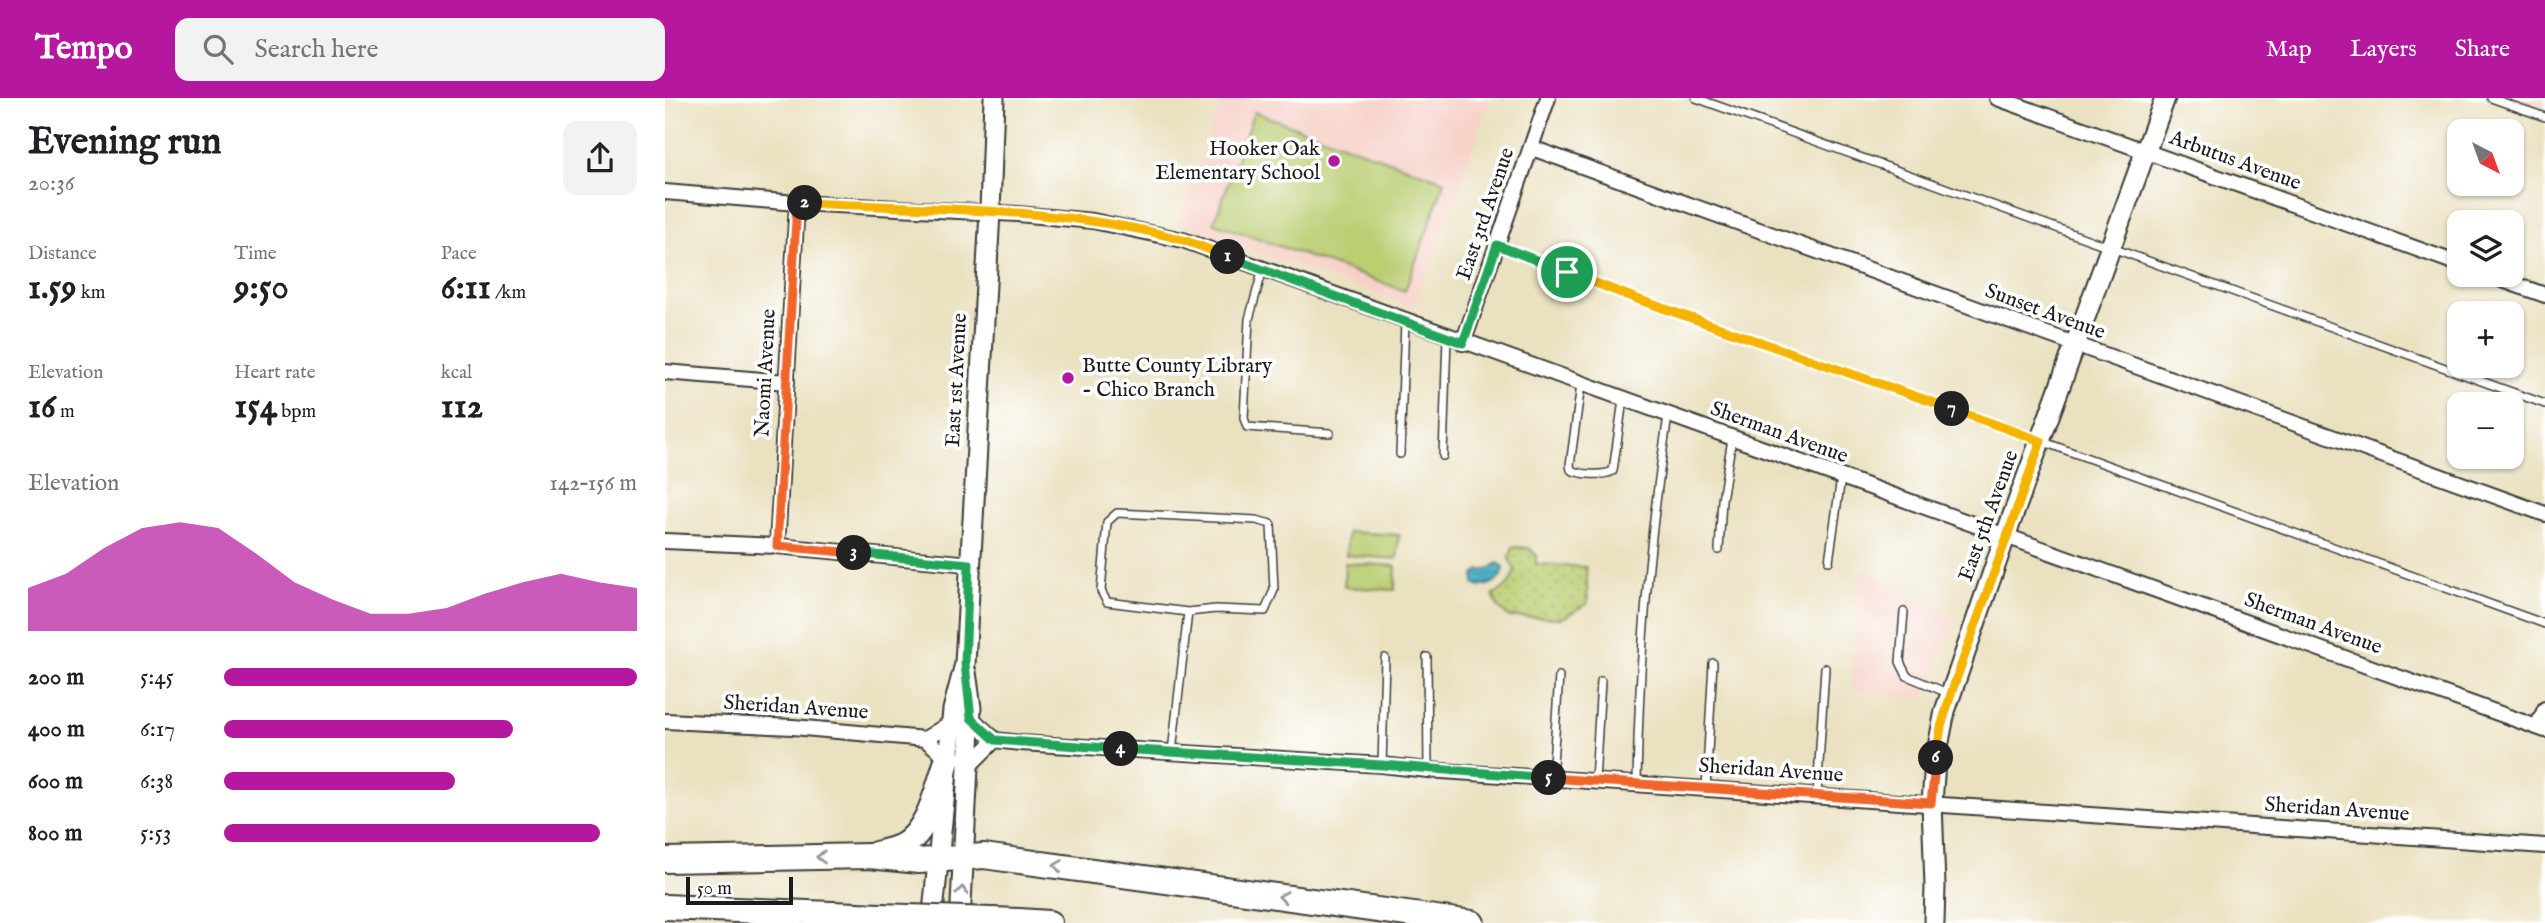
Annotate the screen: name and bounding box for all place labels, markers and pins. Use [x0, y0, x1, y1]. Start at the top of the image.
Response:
place label: Hooker Oak Elementary School [1155, 136, 1321, 187]
marker: Hooker Oak Elementary School [1326, 153, 1342, 169]
pin: 2 [787, 186, 823, 220]
pin: 1 [1211, 240, 1245, 274]
pin [1537, 242, 1597, 302]
place label: Butte County Library - Chico Branch [1082, 353, 1273, 404]
marker: Butte County Library - Chico Branch [1060, 370, 1076, 386]
pin: 7 [1935, 392, 1969, 426]
pin: 3 [837, 536, 871, 570]
pin: 4 [1103, 732, 1139, 766]
pin: 6 [1919, 740, 1953, 776]
pin: 5 [1531, 760, 1567, 796]

